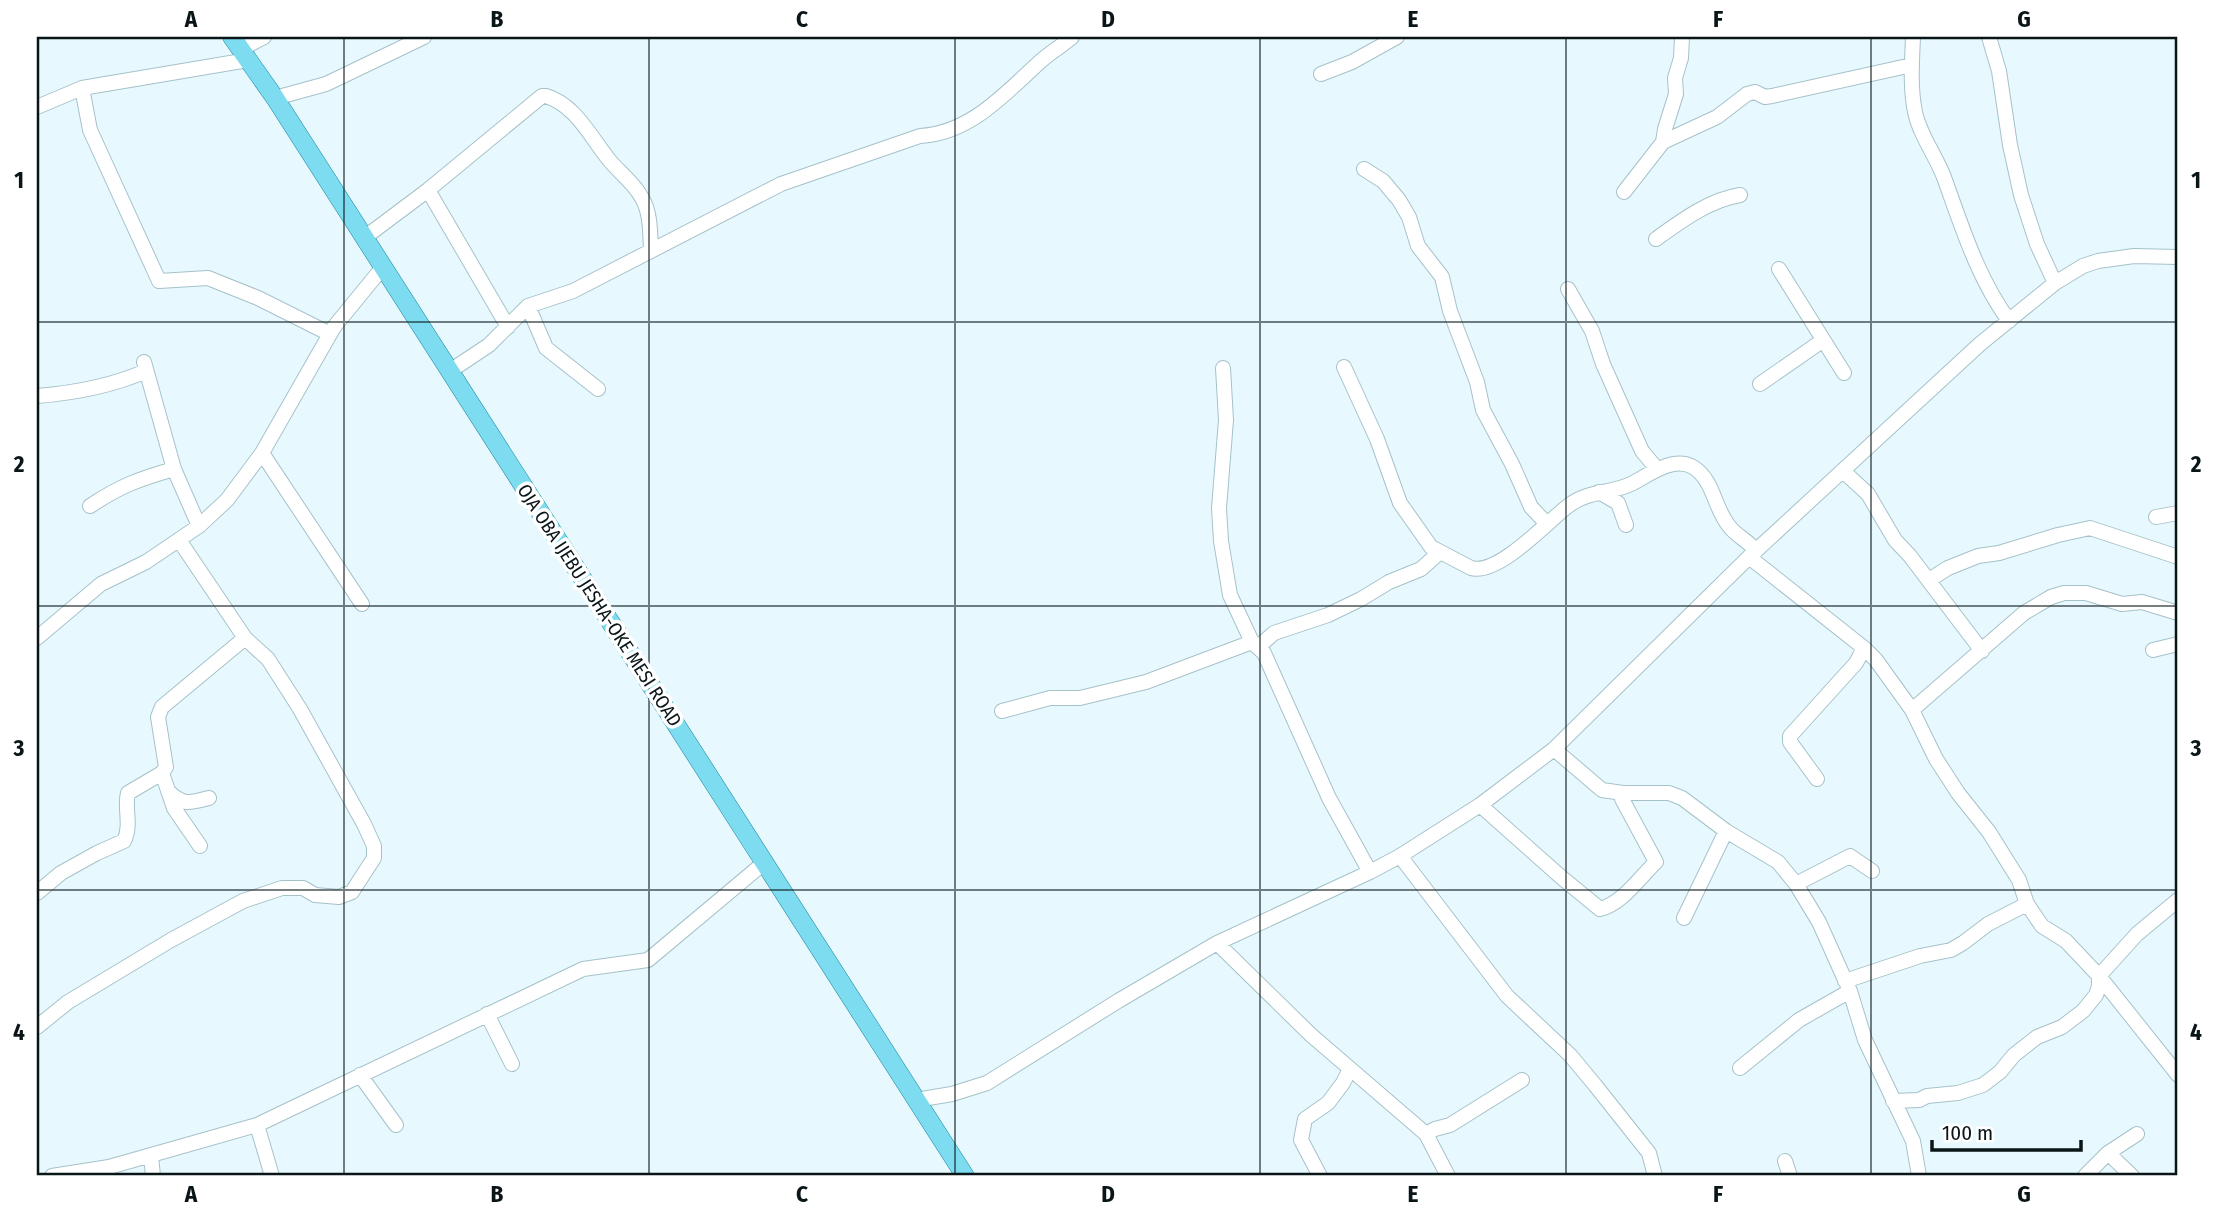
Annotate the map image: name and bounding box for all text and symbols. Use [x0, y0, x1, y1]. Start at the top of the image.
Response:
text: A [184, 5, 198, 33]
text: B [491, 5, 504, 33]
text: C [796, 5, 808, 33]
text: D [1101, 5, 1115, 33]
text: E [1408, 5, 1419, 33]
text: F [1713, 5, 1723, 33]
text: G [2017, 5, 2031, 33]
text: 1 [14, 166, 24, 194]
text: 1 [2191, 166, 2201, 194]
text: 2 [13, 450, 25, 478]
text: 2 [2190, 450, 2202, 478]
street label: OJA OBA IJEBU JESHA-OKE MESI ROAD [513, 480, 687, 731]
text: 3 [13, 734, 25, 762]
text: 3 [2190, 734, 2202, 762]
text: 4 [13, 1018, 25, 1046]
text: 4 [2190, 1018, 2202, 1046]
scale bar [1932, 1108, 2080, 1152]
text: 100 m [1942, 1120, 1993, 1146]
text: A [184, 1180, 198, 1208]
text: B [491, 1180, 504, 1208]
text: C [796, 1180, 808, 1208]
text: D [1101, 1180, 1115, 1208]
text: E [1408, 1180, 1419, 1208]
text: F [1713, 1180, 1723, 1208]
text: G [2017, 1180, 2031, 1208]

